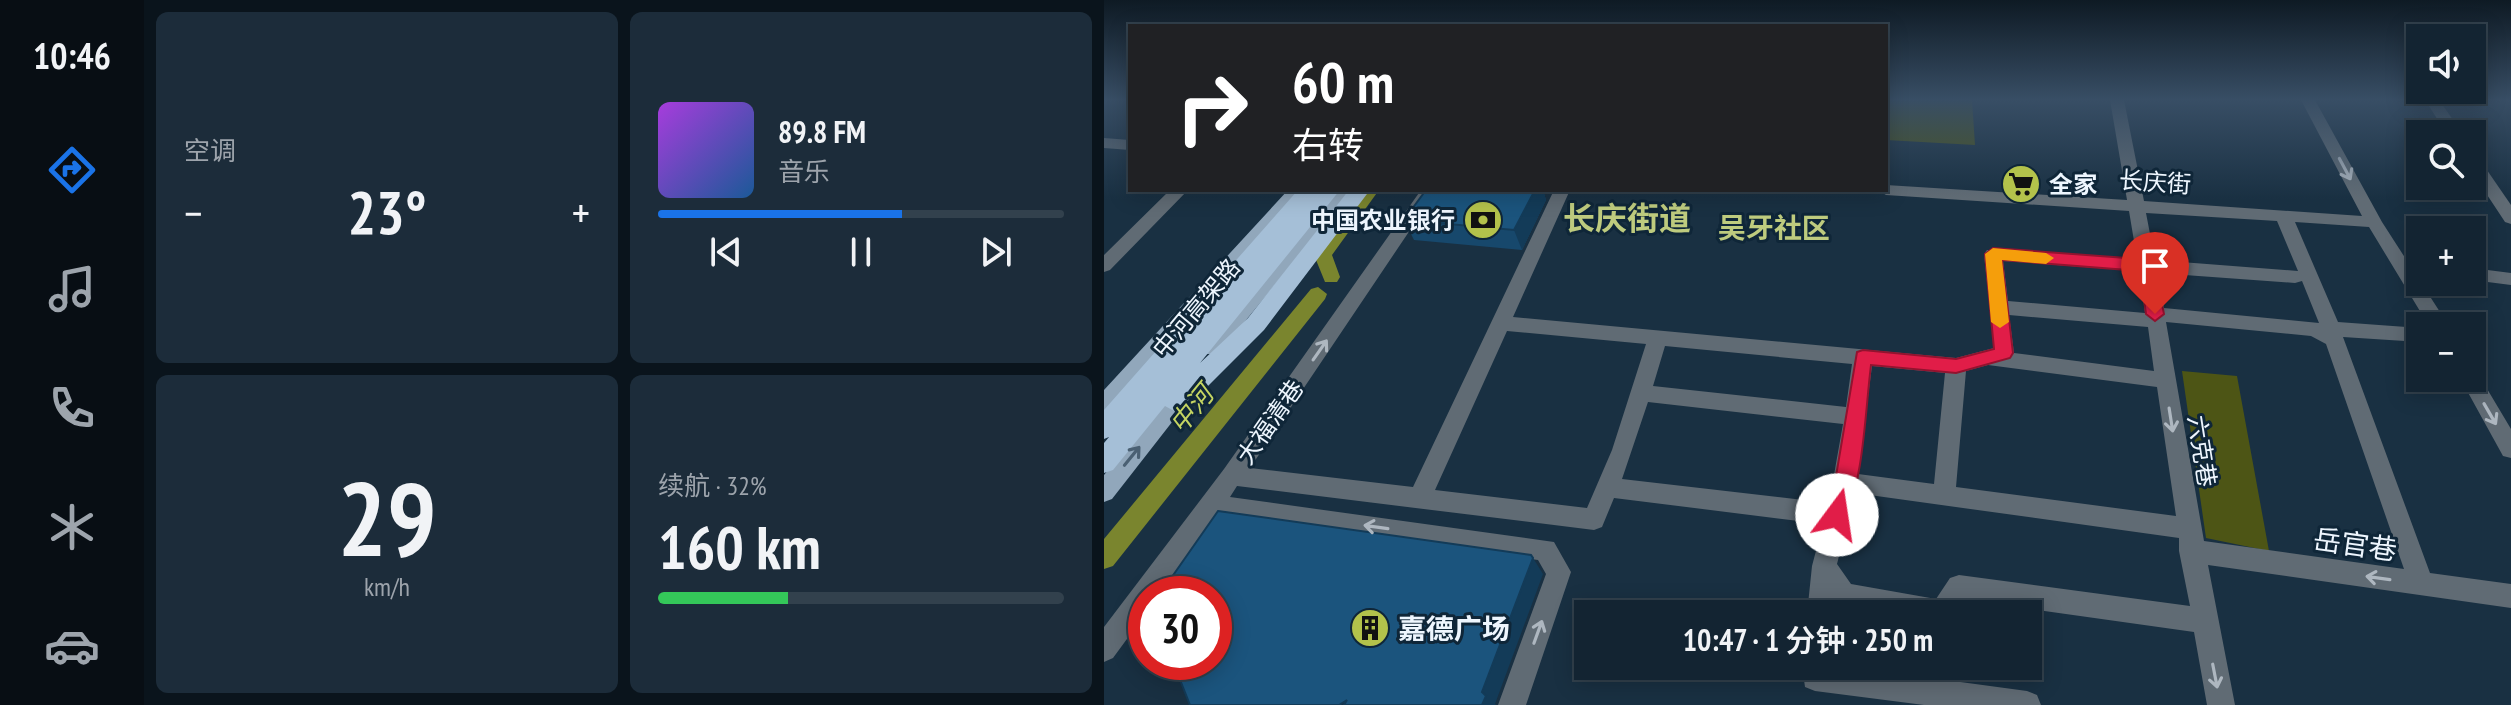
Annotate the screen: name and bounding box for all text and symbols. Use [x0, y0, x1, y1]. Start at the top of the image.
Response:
map controls [2406, 24, 2486, 392]
button: sound [2406, 24, 2486, 104]
text: 10:46 [33, 32, 111, 79]
text: 60 m [1292, 46, 1394, 118]
icon: right [1160, 56, 1264, 160]
text: 89.8 FM [778, 112, 866, 151]
button: search [2406, 120, 2486, 200]
text: 右转 [1292, 121, 1364, 168]
text: 空调 [184, 134, 236, 167]
icon: directions [44, 142, 100, 198]
text: 音乐 [778, 155, 830, 188]
one-way arrow [2338, 156, 2353, 180]
supermarket icon: 全家 [2000, 163, 2042, 205]
street label: 长庆街 [2118, 164, 2192, 200]
place label: 全家 [2049, 169, 2097, 200]
text: 23° [347, 173, 427, 251]
text: − [184, 184, 202, 241]
text: + [572, 184, 590, 241]
district label: 长庆街道 [1563, 197, 1691, 239]
bank icon: 中国农业银行 [1462, 199, 1504, 241]
place label: 中国农业银行 [1311, 205, 1455, 236]
district label: 吴牙社区 [1718, 209, 1830, 246]
button: + [2406, 216, 2486, 296]
icon: previous [704, 230, 748, 274]
icon: pause [839, 230, 883, 274]
icon: next [974, 230, 1018, 274]
pin [2121, 232, 2189, 314]
icon: arrive [2133, 244, 2177, 288]
street label: 中河高架路 [1146, 252, 1246, 364]
icon: music [44, 261, 100, 317]
button: − [2406, 312, 2486, 392]
one-way arrow [1312, 339, 1328, 361]
street label: 大福清巷 [1230, 374, 1310, 470]
water label: 中河 [1162, 375, 1223, 440]
icon: phone [44, 380, 100, 436]
one-way arrow [2482, 402, 2498, 425]
one-way arrow [2164, 407, 2179, 432]
street label: 六克巷 [2181, 413, 2223, 489]
one-way arrow [1123, 446, 1141, 467]
text: 29 [337, 450, 437, 585]
text: 续航 · 32% [658, 469, 767, 502]
position arrow [1795, 473, 1879, 557]
icon: climate [44, 499, 100, 555]
text: 160 km [658, 508, 821, 586]
one-way arrow [1364, 519, 1389, 534]
street label: 岳官巷 [2311, 520, 2399, 568]
text: km/h [364, 570, 410, 603]
one-way arrow [2366, 570, 2391, 585]
speed limit sign: 30 [1128, 576, 1232, 680]
building icon: 嘉德广场 [1349, 607, 1391, 649]
place label: 嘉德广场 [1398, 610, 1510, 647]
icon: car [44, 618, 100, 674]
one-way arrow [1532, 620, 1546, 644]
text: 10:47 · 1 分钟 · 250 m [1683, 620, 1933, 659]
one-way arrow [2209, 663, 2224, 688]

